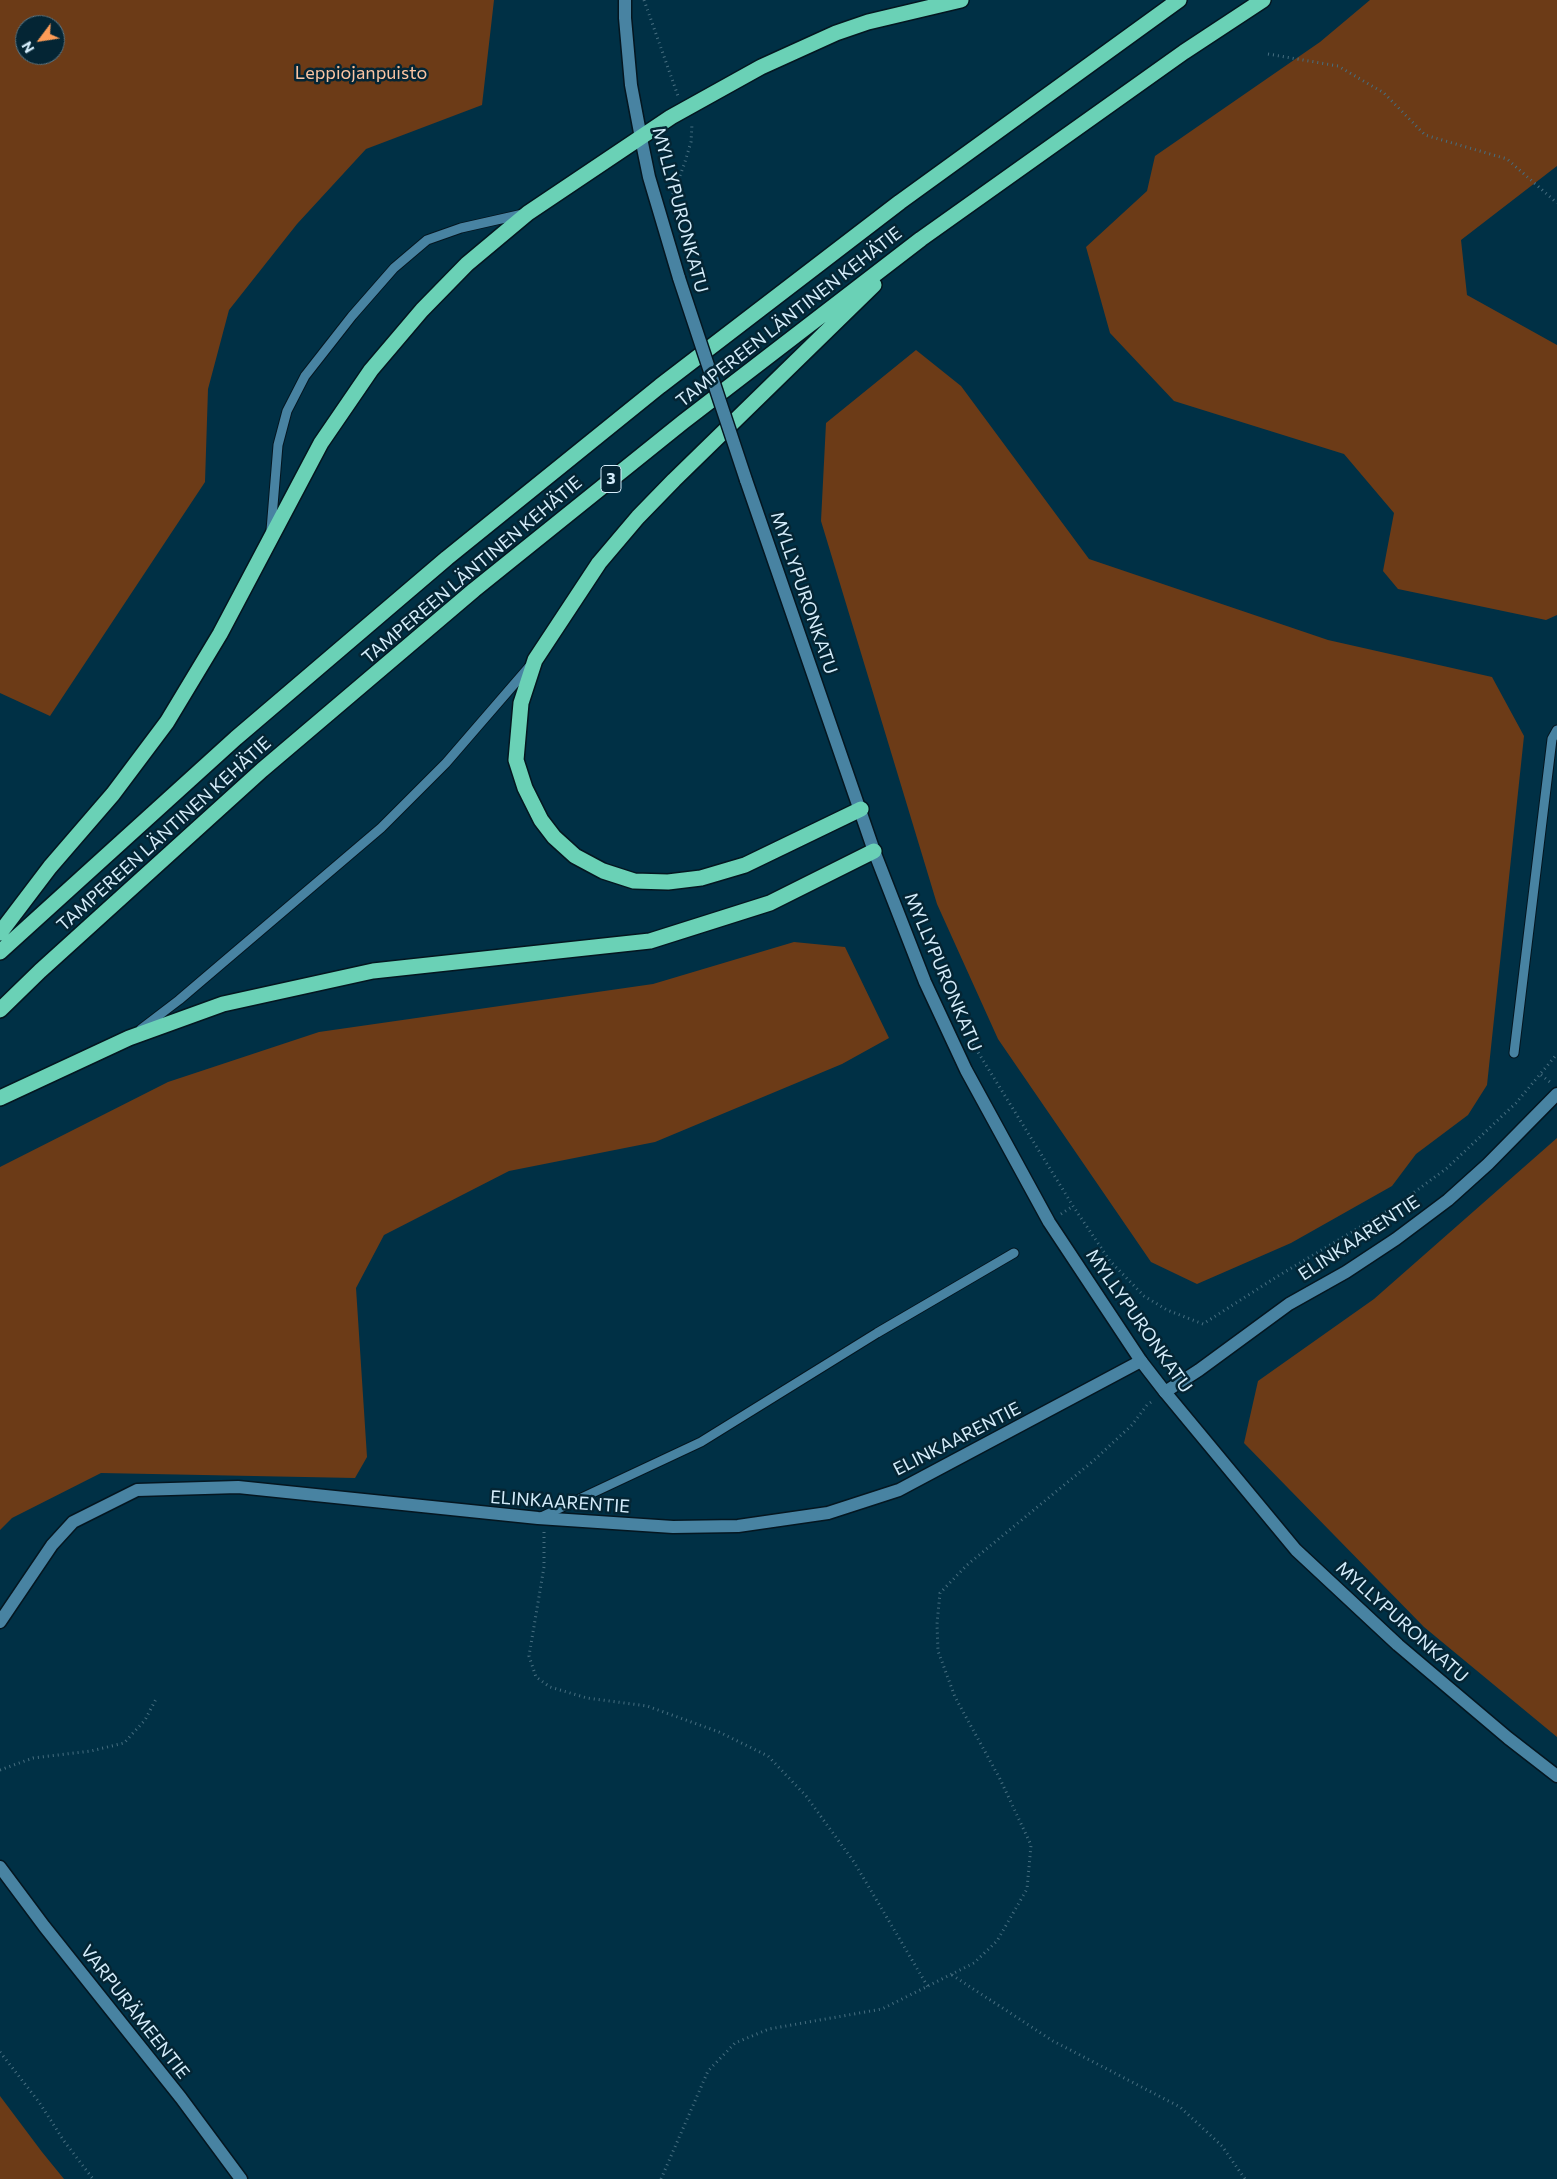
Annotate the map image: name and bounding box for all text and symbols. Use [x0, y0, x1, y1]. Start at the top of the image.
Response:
north arrow [15, 15, 65, 65]
text: N [18, 39, 38, 56]
park label: Leppiojanpuisto [295, 62, 427, 84]
street label: MYLLYPURONKATU [648, 125, 712, 295]
street label: TAMPEREEN LÄNTINEN KEHÄTIE [672, 222, 906, 412]
road number: 3 [601, 466, 621, 492]
street label: TAMPEREEN LÄNTINEN KEHÄTIE [358, 472, 586, 668]
street label: MYLLYPURONKATU [766, 509, 842, 677]
street label: TAMPEREEN LÄNTINEN KEHÄTIE [53, 732, 275, 936]
street label: MYLLYPURONKATU [900, 889, 986, 1055]
street label: ELINKAARENTIE [1294, 1191, 1424, 1285]
street label: MYLLYPURONKATU [1081, 1245, 1197, 1397]
street label: ELINKAARENTIE [890, 1398, 1024, 1480]
street label: ELINKAARENTIE [489, 1486, 631, 1518]
street label: MYLLYPURONKATU [1331, 1557, 1473, 1687]
street label: VARPURÄMEENTIE [76, 1941, 194, 2083]

